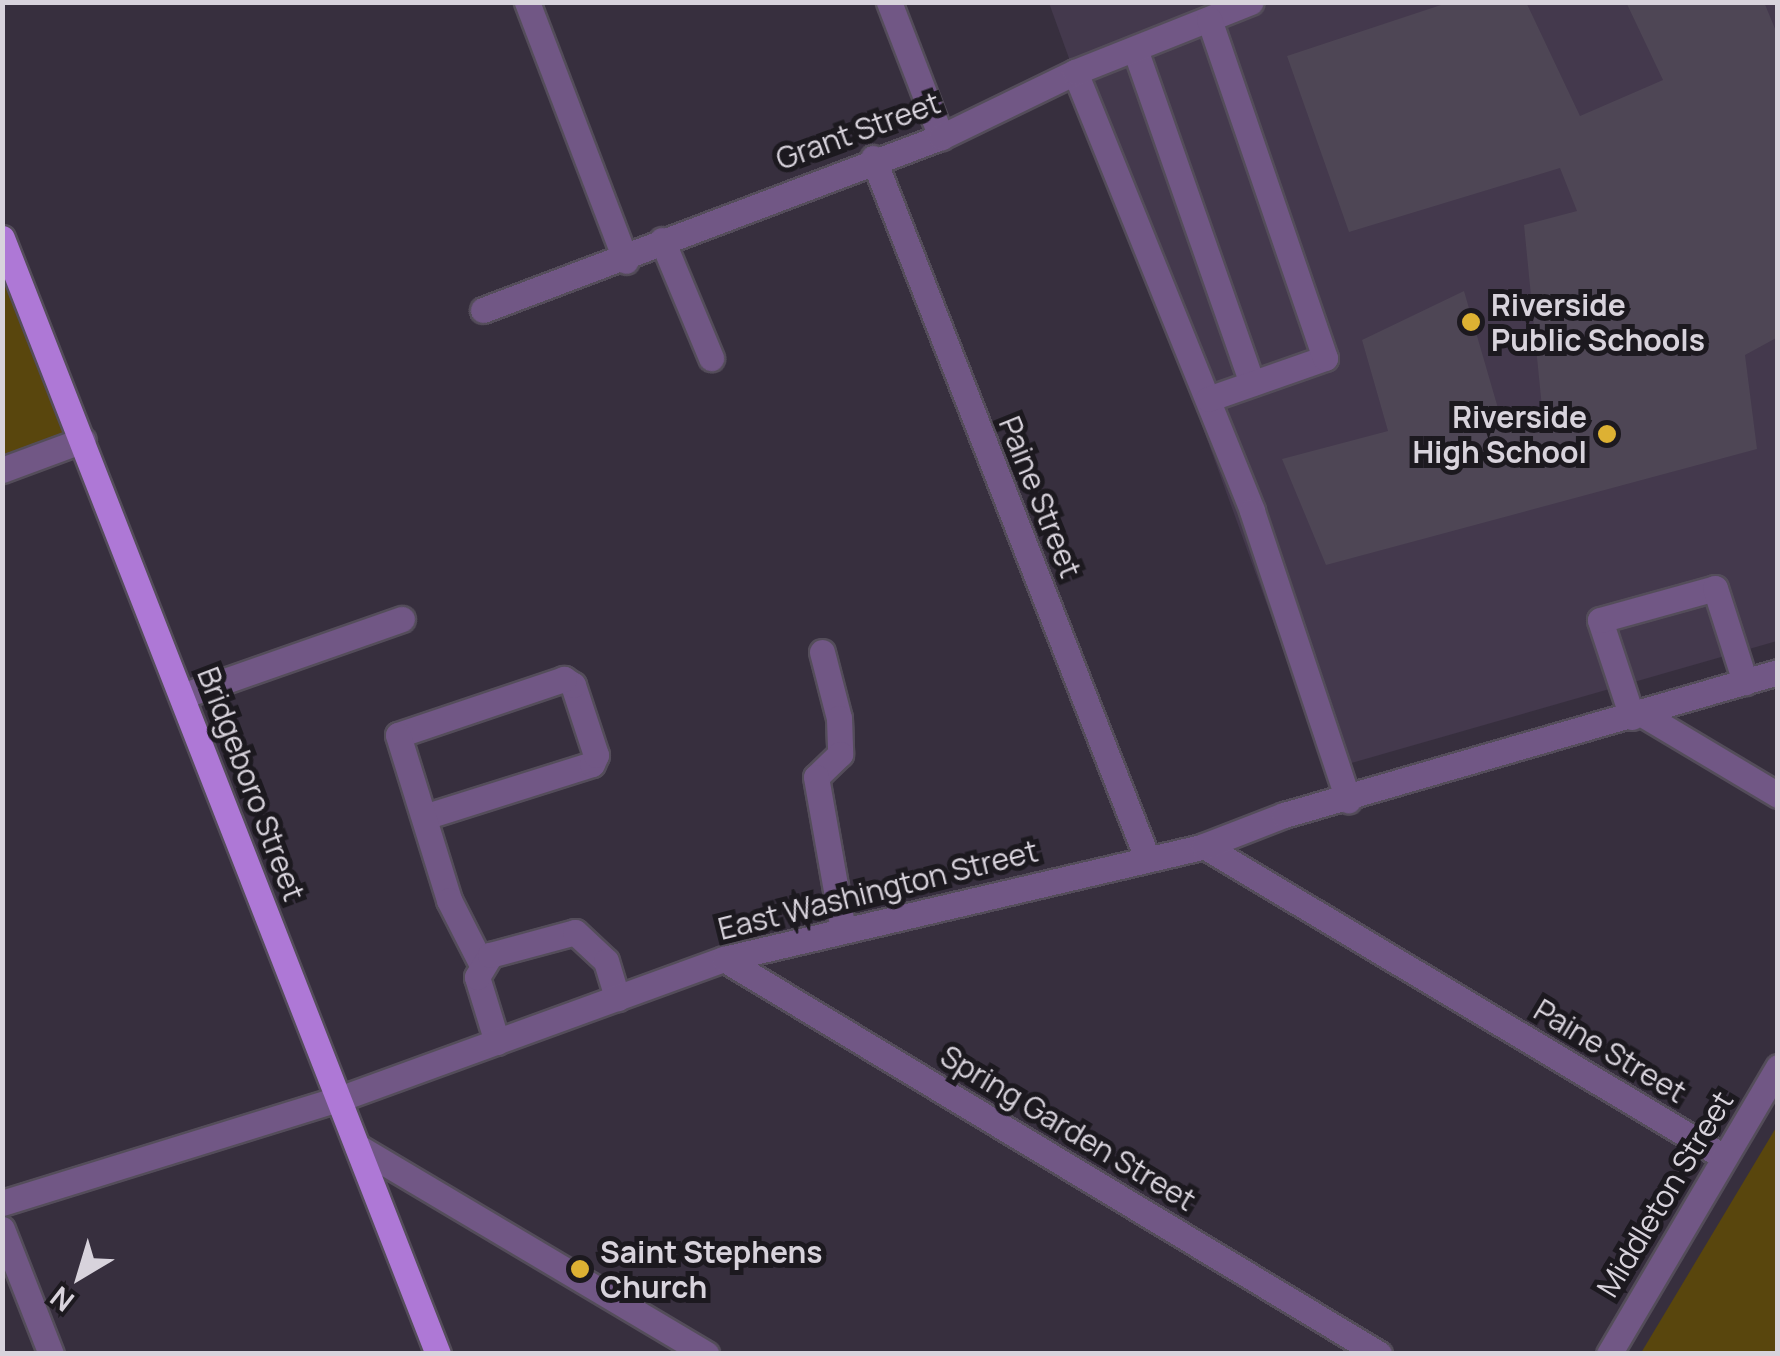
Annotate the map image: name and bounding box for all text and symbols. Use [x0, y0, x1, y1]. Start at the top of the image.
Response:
street label: Grant Street [771, 85, 945, 177]
place label: Riverside Public Schools [1491, 287, 1705, 358]
marker: Riverside Public Schools [1460, 311, 1482, 333]
place label: Riverside High School [1412, 399, 1587, 470]
street label: Paine Street [991, 411, 1089, 583]
marker: Riverside High School [1596, 423, 1618, 445]
street label: Bridgeboro Street [190, 662, 312, 906]
street label: East Washington Street [714, 833, 1042, 947]
street label: Paine Street [1528, 992, 1692, 1110]
street label: Spring Garden Street [934, 1038, 1202, 1218]
street label: Middleton Street [1589, 1085, 1741, 1303]
north arrow [30, 1226, 130, 1326]
place label: Saint Stephens Church [600, 1234, 823, 1304]
marker: Saint Stephens Church [569, 1258, 591, 1280]
text: N [42, 1278, 81, 1321]

